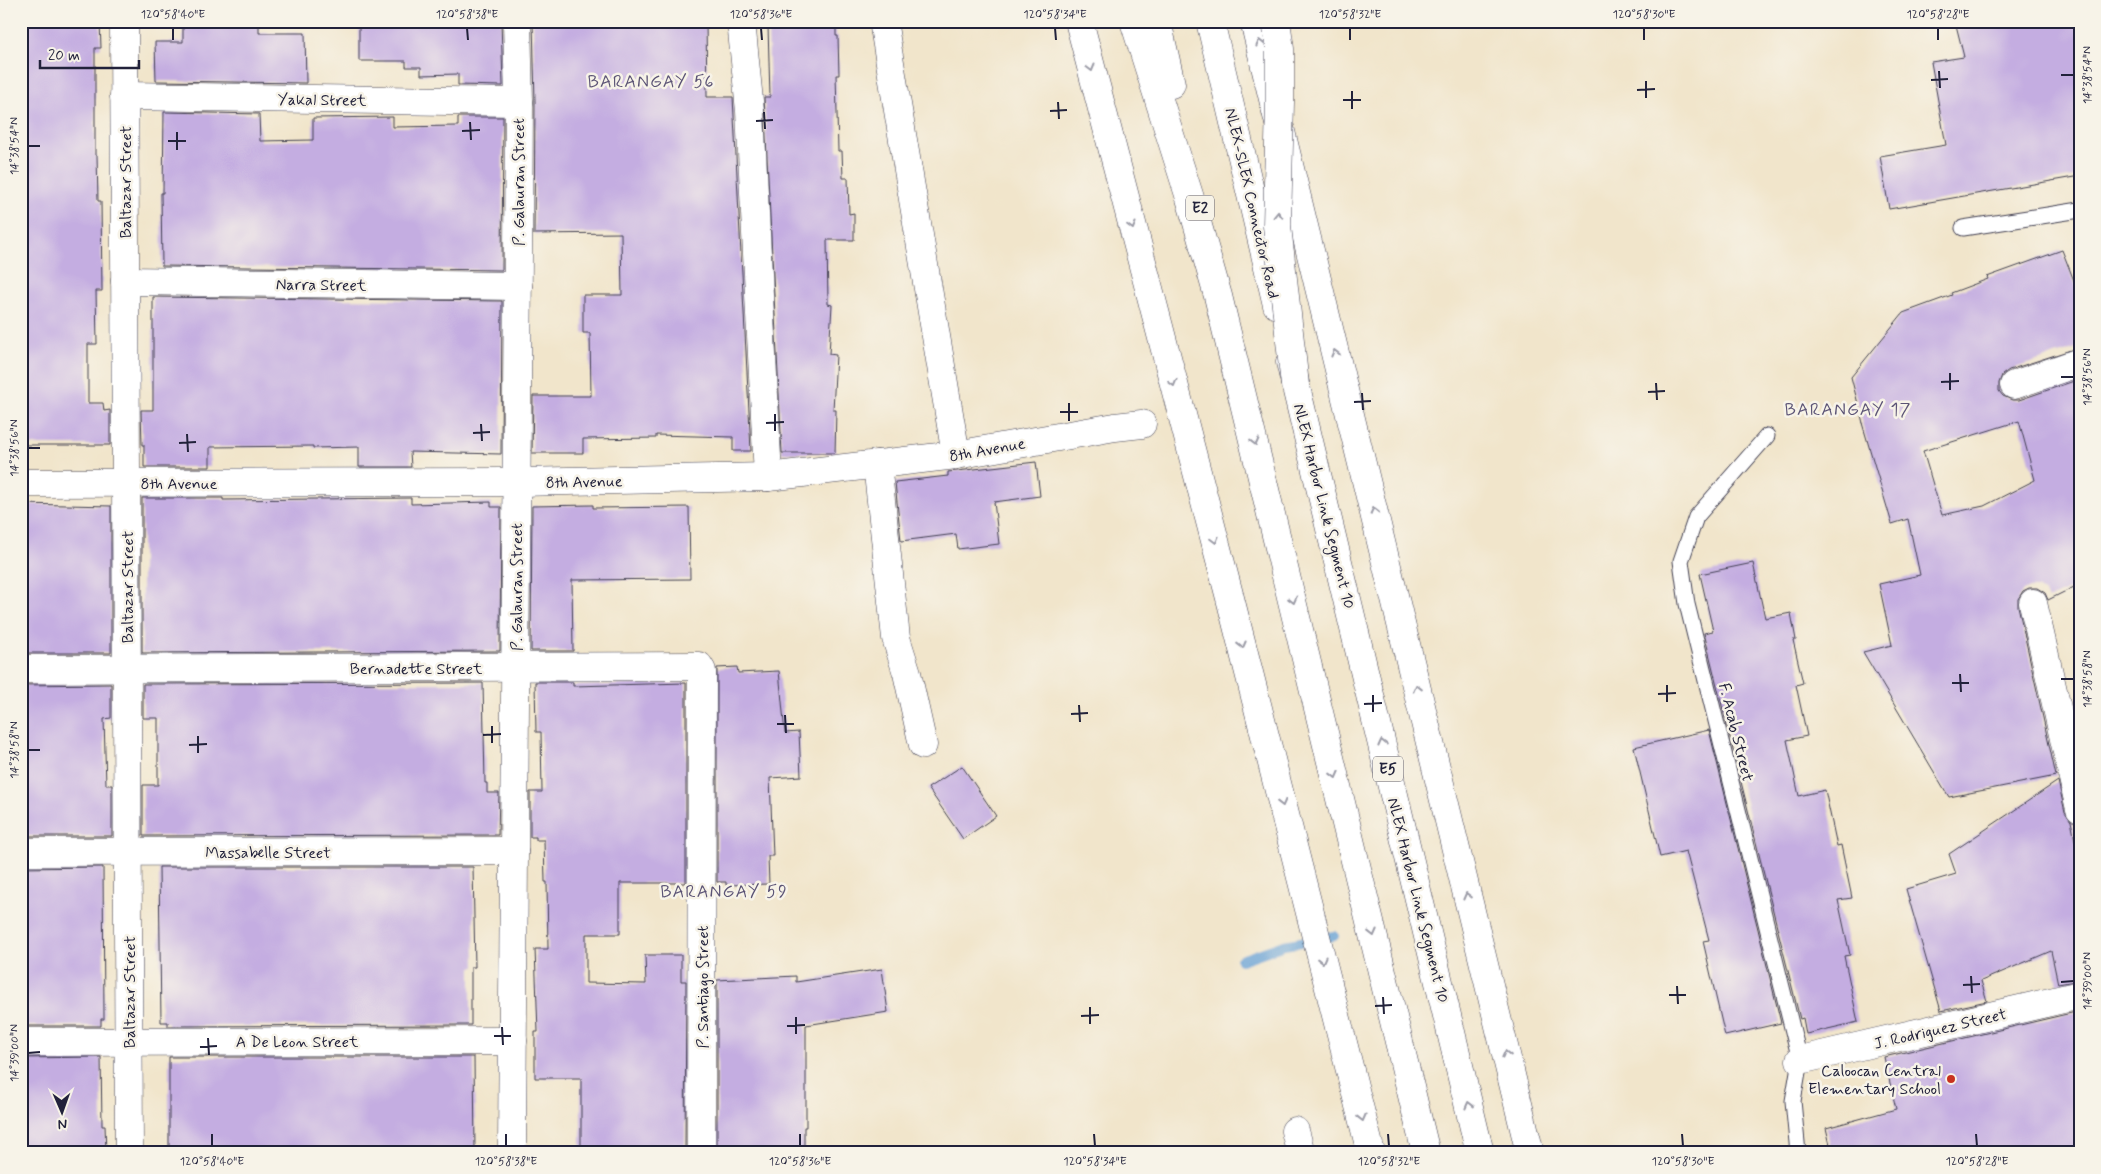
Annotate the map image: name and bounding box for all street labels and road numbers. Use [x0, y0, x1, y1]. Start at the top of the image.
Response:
street label: Yakal Street [277, 89, 367, 112]
street label: NLEX-SLEX Connector Road [1219, 106, 1284, 301]
street label: P. Galauran Street [509, 118, 530, 246]
street label: Baltazar Street [116, 125, 137, 238]
road number: E2 [1186, 196, 1214, 220]
street label: Narra Street [276, 274, 367, 297]
street label: NLEX Harbor Link Segment 10 [1287, 402, 1359, 611]
street label: 8th Avenue [948, 433, 1027, 468]
street label: 8th Avenue [545, 471, 623, 494]
street label: 8th Avenue [141, 474, 218, 495]
street label: P. Galauran Street [507, 523, 528, 651]
street label: Baltazar Street [118, 530, 139, 643]
street label: Bernadette Street [350, 659, 483, 680]
street label: F. Acab Street [1713, 681, 1758, 784]
road number: E5 [1373, 756, 1403, 782]
street label: NLEX Harbor Link Segment 10 [1381, 796, 1453, 1005]
street label: Massabelle Street [205, 843, 331, 864]
street label: P. Santiago Street [693, 925, 714, 1049]
street label: Baltazar Street [120, 935, 141, 1048]
street label: J. Rodriguez Street [1872, 1004, 2009, 1055]
street label: A De Leon Street [236, 1032, 359, 1053]

